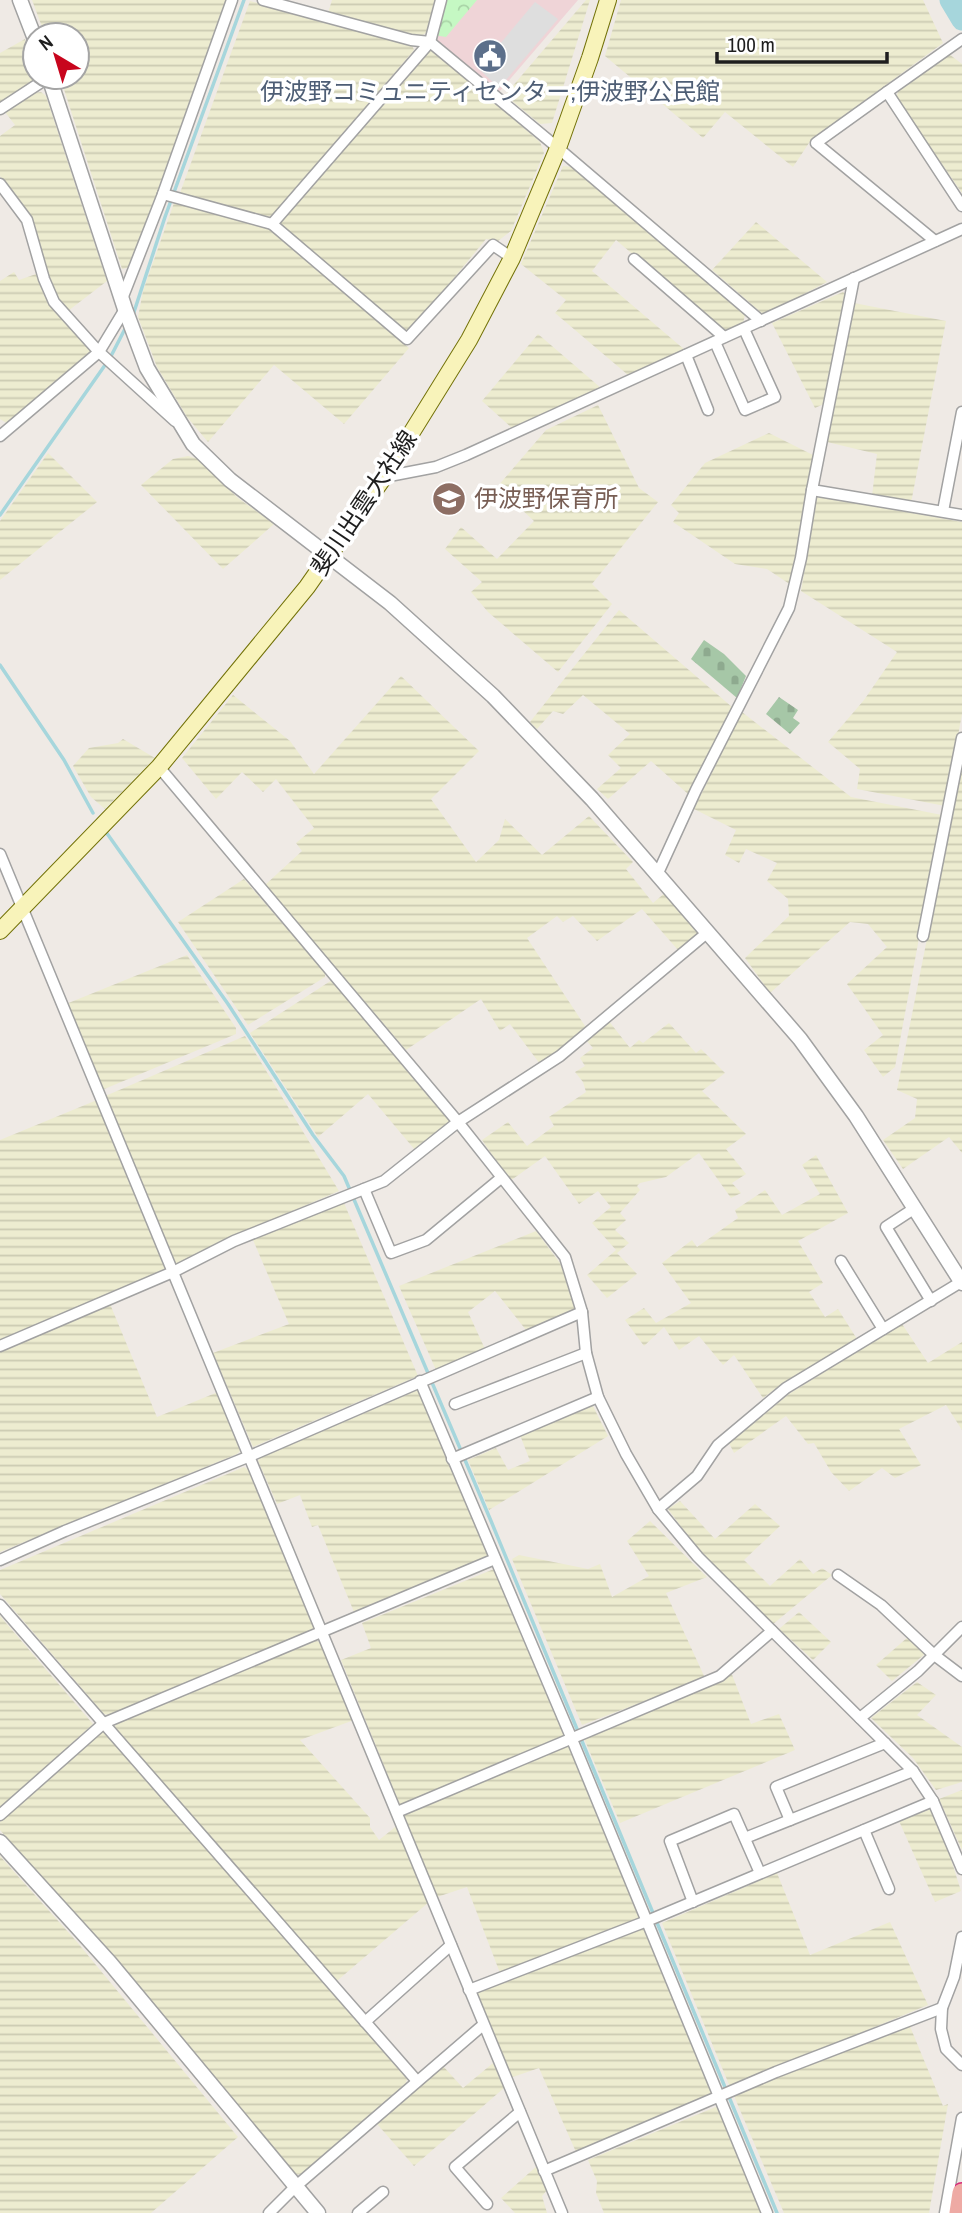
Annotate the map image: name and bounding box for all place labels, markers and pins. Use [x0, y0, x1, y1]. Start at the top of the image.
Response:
public building icon: 伊波野コミュニティセンター;伊波野公民館 [471, 37, 509, 75]
place label: 伊波野コミュニティセンター;伊波野公民館 [260, 75, 720, 107]
school or university icon: 伊波野保育所 [430, 480, 468, 518]
place label: 伊波野保育所 [474, 482, 618, 514]

